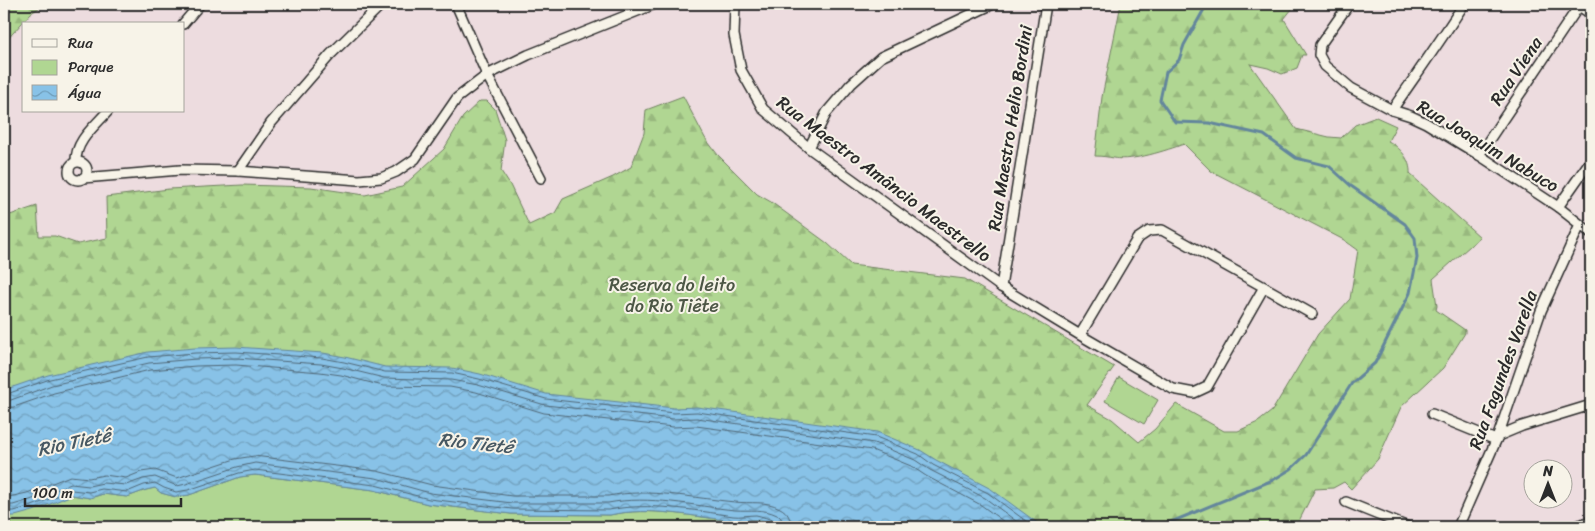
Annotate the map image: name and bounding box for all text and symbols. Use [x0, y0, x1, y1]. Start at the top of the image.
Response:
legend [22, 22, 185, 112]
street label: Rua Maestro Helio Bordini [978, 22, 1042, 233]
street label: Rua Viena [1481, 29, 1552, 112]
text: Rua [68, 30, 93, 56]
text: Parque [68, 54, 113, 80]
text: Água [67, 80, 101, 106]
street label: Rua Maestro Amâncio Maestrello [770, 87, 998, 271]
street label: Rua Joaquim Nabuco [1411, 91, 1565, 201]
park label: Reserva do leito do Rio Tiête [609, 269, 735, 322]
street label: Rua Fagundes Varella [1459, 285, 1547, 454]
water label: Rio Tietê [34, 417, 117, 466]
water label: Rio Tietê [437, 423, 518, 464]
north arrow [1522, 458, 1572, 508]
text: N [1542, 459, 1553, 484]
scale bar [25, 476, 181, 508]
text: 100 m [32, 480, 73, 506]

